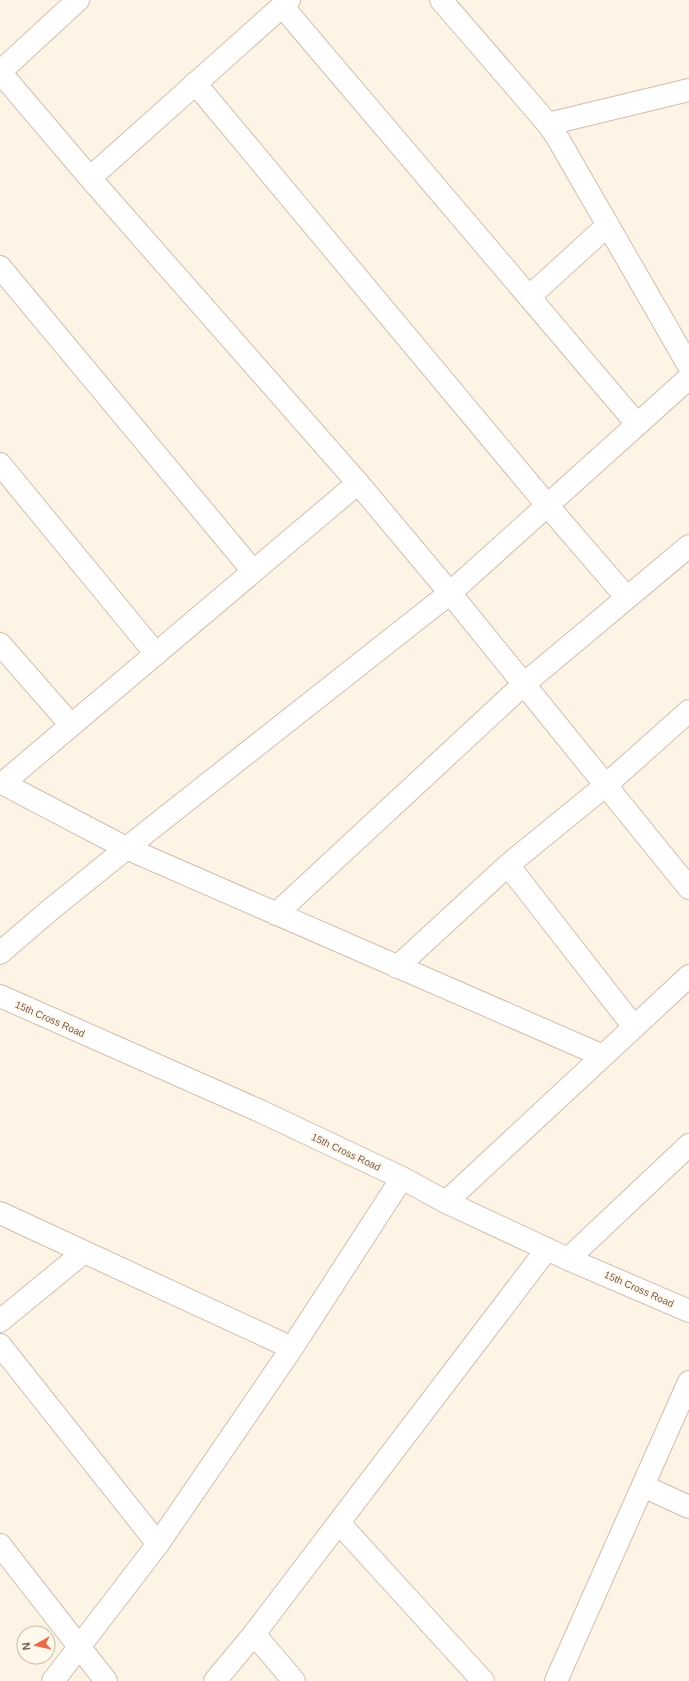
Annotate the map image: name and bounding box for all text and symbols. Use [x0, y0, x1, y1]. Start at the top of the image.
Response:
street label: 15th Cross Road [13, 999, 87, 1039]
street label: 15th Cross Road [310, 1131, 382, 1173]
street label: 15th Cross Road [602, 1269, 676, 1309]
north arrow [16, 1625, 56, 1665]
text: N [20, 1642, 33, 1651]

